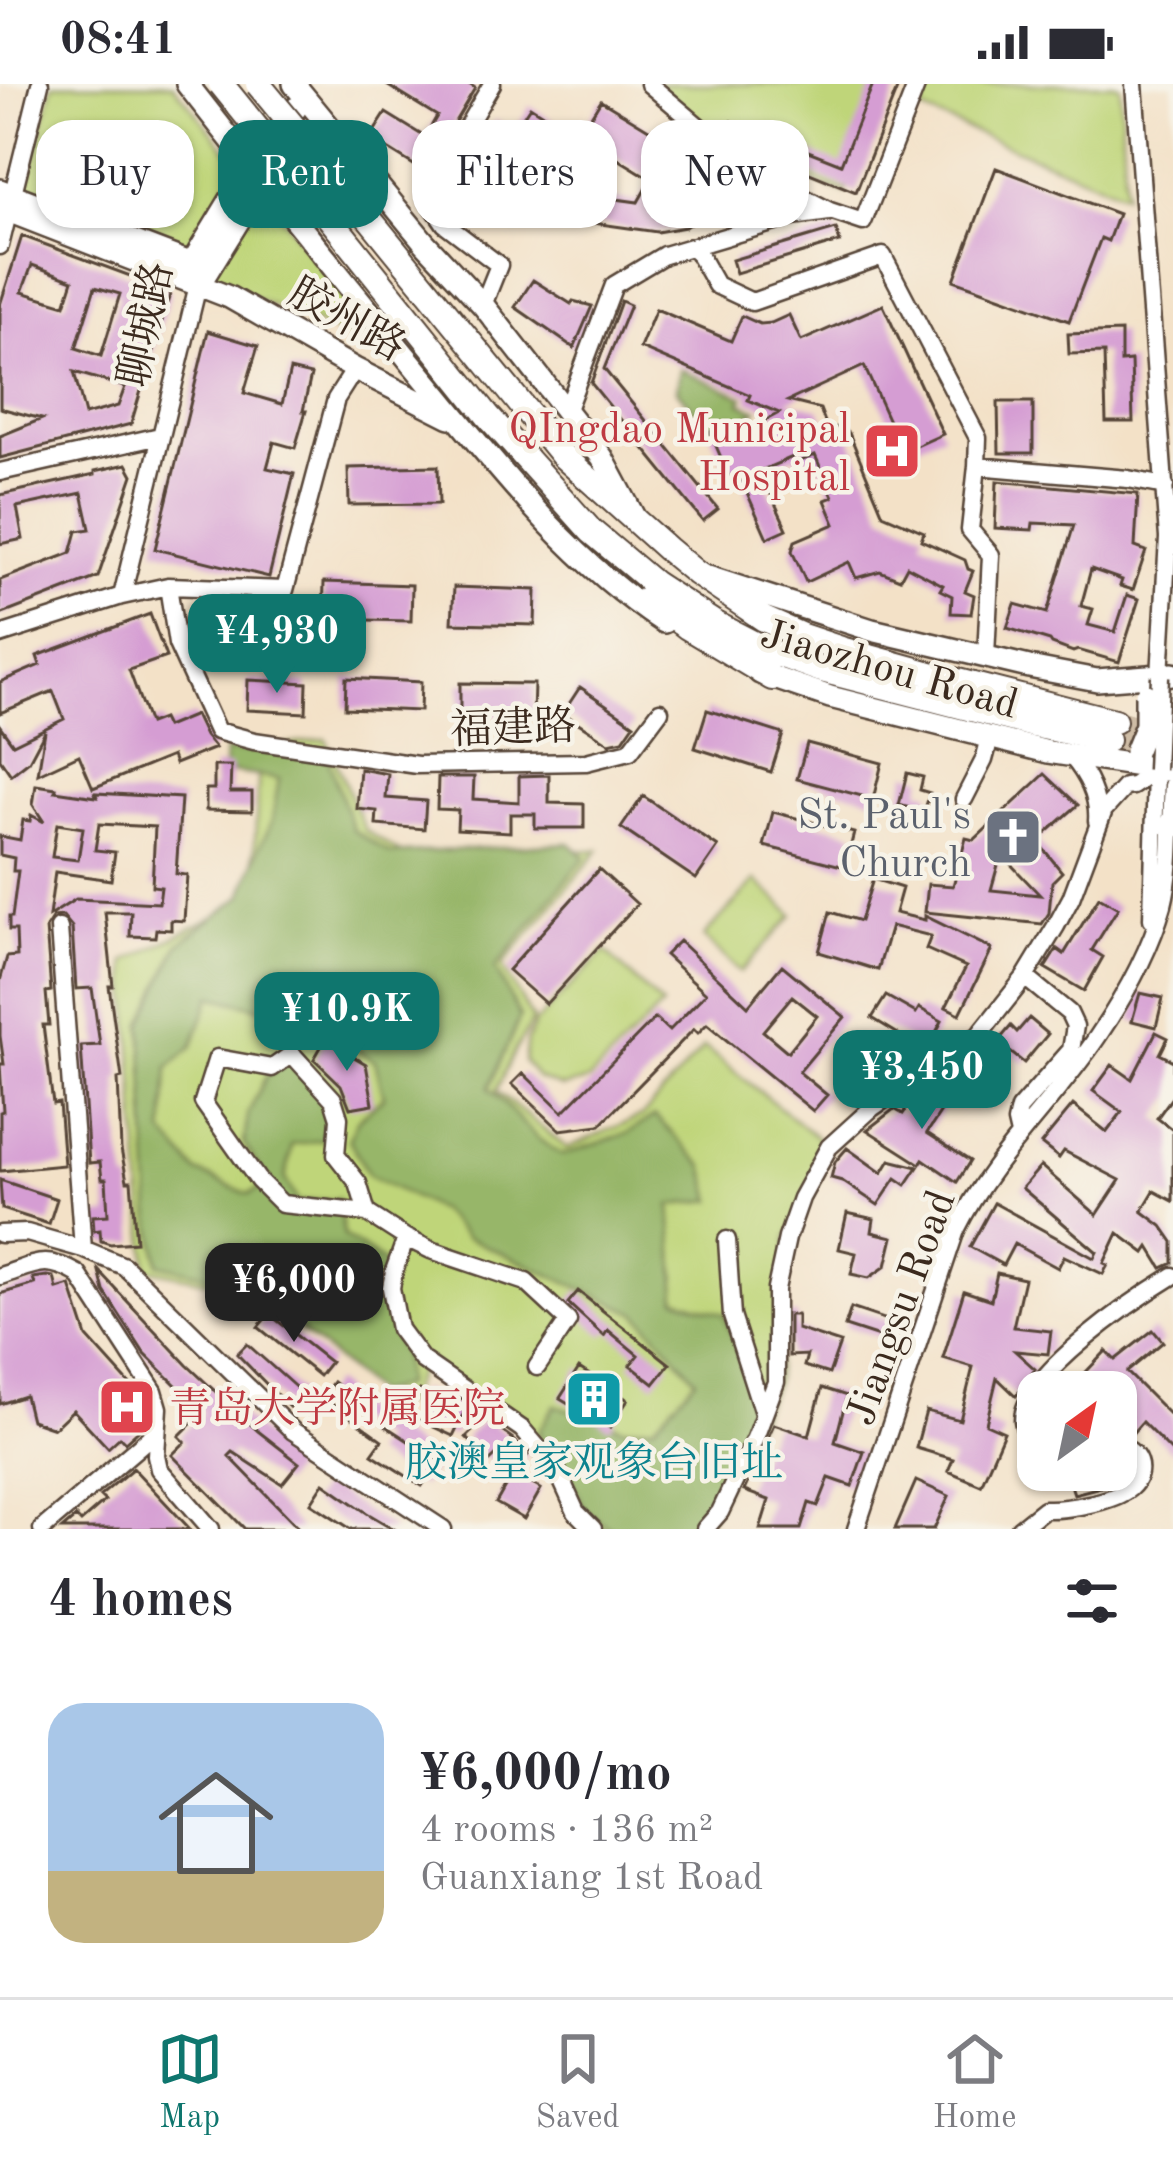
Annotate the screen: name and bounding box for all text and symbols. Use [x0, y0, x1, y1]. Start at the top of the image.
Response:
text: 08:41 [60, 19, 177, 64]
chip: Buy [36, 120, 194, 228]
chip: Rent [218, 120, 388, 228]
chip: Filters [412, 120, 617, 228]
chip: New [641, 120, 809, 228]
street label: 聊城路 [110, 258, 182, 391]
street label: 胶州路 [281, 269, 413, 370]
place label: QIngdao Municipal Hospital [508, 410, 850, 500]
hospital icon: QIngdao Municipal Hospital [861, 420, 923, 482]
pin: ¥4,930 [179, 594, 375, 696]
text: ¥4,930 [215, 613, 339, 652]
street label: Jiaozhou Road [755, 614, 1022, 728]
street label: 福建路 [449, 703, 577, 753]
place label: St. Paul's Church [797, 796, 971, 886]
church icon: St. Paul's Church [982, 806, 1044, 868]
pin: ¥10.9K [249, 972, 445, 1074]
text: ¥10.9K [281, 991, 413, 1030]
pin: ¥3,450 [824, 1030, 1020, 1132]
text: ¥3,450 [860, 1049, 984, 1088]
street label: Jiangsu Road [841, 1186, 965, 1431]
pin: ¥6,000 [196, 1243, 392, 1345]
text: ¥6,000 [232, 1262, 356, 1301]
building icon: 胶澳皇家观象台旧址 [563, 1368, 625, 1430]
north arrow [1017, 1371, 1137, 1491]
map controls [1017, 1371, 1137, 1491]
hospital icon: 青岛大学附属医院 [96, 1376, 158, 1438]
place label: 青岛大学附属医院 [169, 1386, 505, 1432]
place label: 胶澳皇家观象台旧址 [405, 1440, 783, 1486]
icon: filters [1059, 1568, 1125, 1634]
text: 4 homes [48, 1576, 233, 1627]
text: ¥6,000/mo [420, 1750, 672, 1801]
icon: home [144, 1751, 288, 1895]
text: 4 rooms · 136 m² [420, 1811, 713, 1850]
text: Guanxiang 1st Road [420, 1859, 763, 1898]
tab: Map [157, 2026, 223, 2139]
tab: Saved [536, 2026, 620, 2139]
tab: Home [933, 2026, 1016, 2139]

